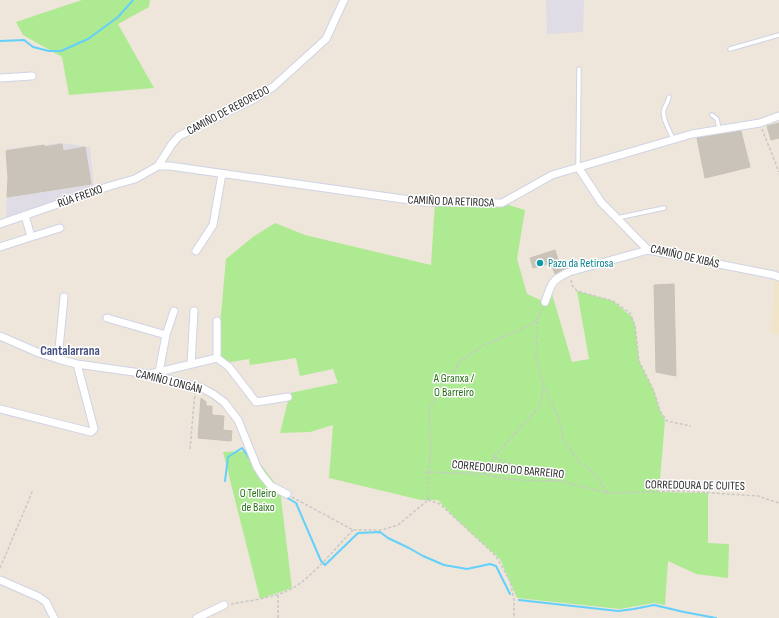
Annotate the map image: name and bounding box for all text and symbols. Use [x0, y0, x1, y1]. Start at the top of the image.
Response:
street label: CAMIÑO DE REBOREDO [184, 82, 272, 138]
street label: RÚA FREIXO [56, 182, 105, 211]
street label: CAMIÑO DA RETIROSA [407, 192, 495, 211]
street label: CAMIÑO DE XIBÁS [649, 241, 721, 272]
place label: Pazo da Retirosa [548, 256, 614, 271]
marker: Pazo da Retirosa [535, 258, 545, 268]
district label: Cantalarrana [40, 343, 100, 359]
street label: CAMIÑO LONGÁN [134, 366, 204, 397]
park label: A Granxa / O Barreiro [433, 371, 475, 400]
street label: CORREDOURO DO BARREIRO [451, 457, 565, 482]
street label: CORREDOURA DE CUITES [645, 477, 745, 494]
park label: O Telleiro de Baixo [240, 486, 276, 515]

